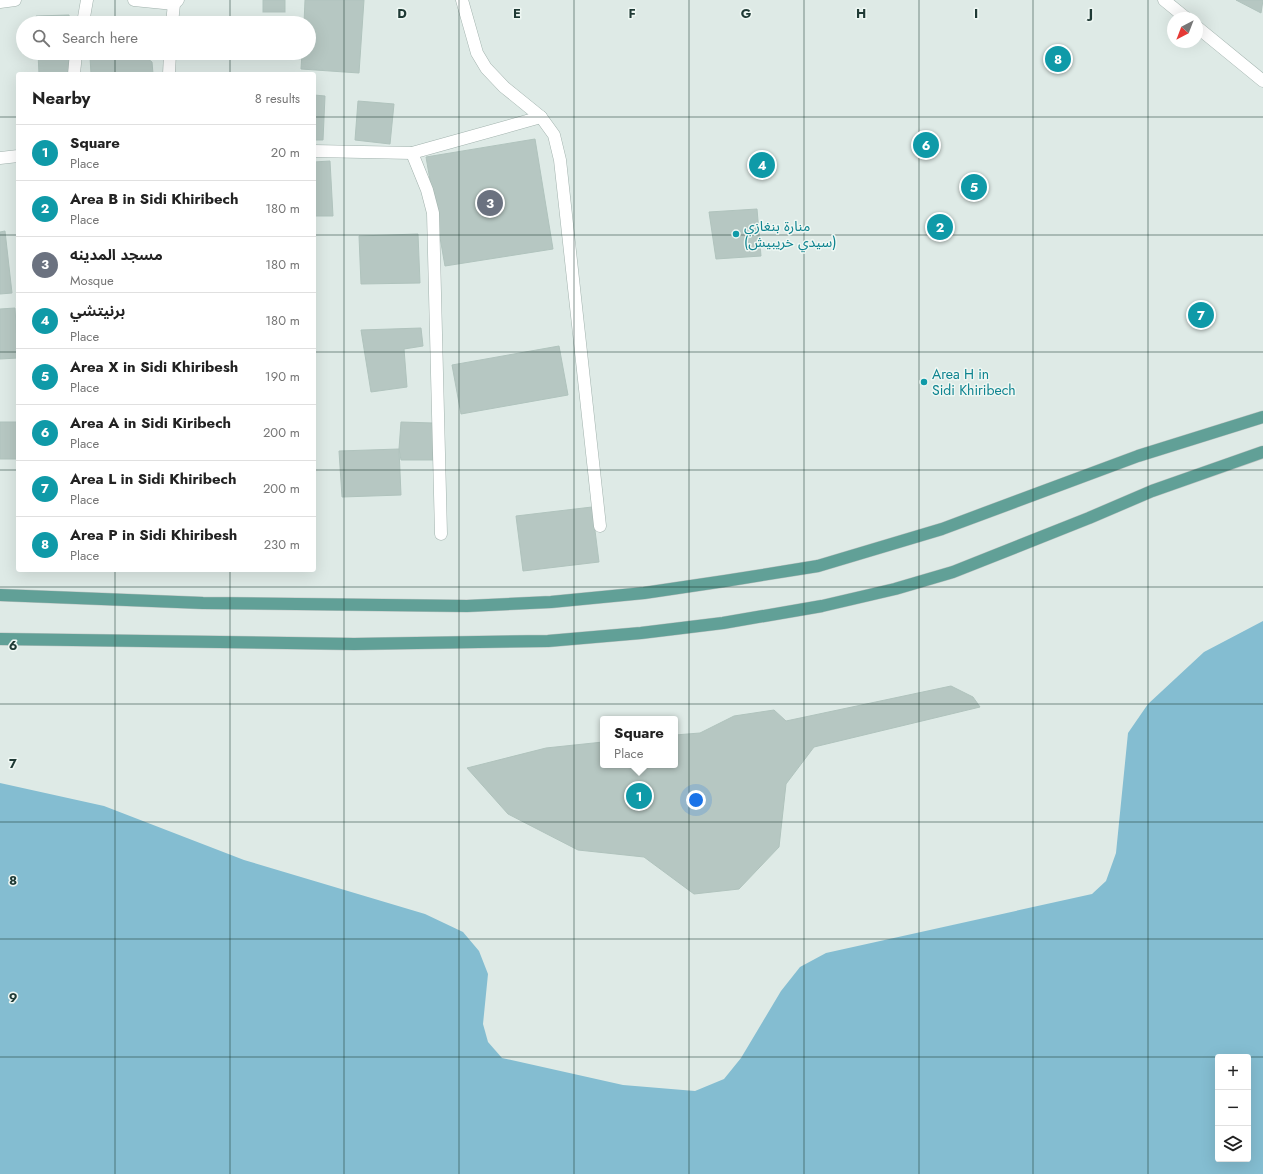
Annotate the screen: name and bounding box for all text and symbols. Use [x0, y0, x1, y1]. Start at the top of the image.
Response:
text: D [397, 4, 407, 23]
text: E [513, 4, 521, 23]
text: F [628, 4, 636, 23]
text: G [741, 4, 752, 23]
text: H [856, 4, 866, 23]
text: I [974, 4, 978, 23]
text: J [1086, 4, 1093, 23]
north arrow [1167, 12, 1203, 48]
search box [16, 16, 316, 60]
icon: search [30, 27, 52, 49]
text: Search here [62, 27, 138, 49]
pin: 8 [1045, 44, 1071, 74]
text: Nearby [32, 86, 90, 110]
text: 8 results [255, 89, 300, 108]
pin: 6 [913, 130, 939, 160]
text: Square [70, 132, 120, 154]
text: 1 [42, 143, 48, 162]
text: 20 m [271, 143, 300, 162]
pin: 4 [749, 150, 775, 180]
text: Place [70, 154, 99, 173]
pin: 5 [961, 172, 987, 202]
text: Area B in Sidi Khiribech [70, 188, 239, 210]
pin: 3 [477, 188, 503, 218]
text: 2 [41, 199, 49, 218]
text: 180 m [265, 199, 300, 218]
text: Place [70, 210, 99, 229]
pin: 2 [927, 212, 953, 242]
place label: منارة بنغازي (سيدي خريبيش) [744, 216, 837, 253]
marker: منارة بنغازي (سيدي خريبيش) [731, 229, 741, 239]
text: مسجد المدينه [70, 244, 163, 266]
text: 3 [41, 255, 49, 274]
text: 180 m [265, 255, 300, 274]
text: Mosque [70, 271, 114, 290]
text: برنيتشي [70, 300, 125, 322]
pin: 7 [1188, 300, 1214, 330]
text: 4 [40, 311, 50, 330]
text: 180 m [265, 311, 300, 330]
text: Place [70, 327, 99, 346]
text: Area X in Sidi Khiribesh [70, 356, 238, 378]
place label: Area H in Sidi Khiribech [932, 364, 1016, 400]
text: 5 [41, 367, 49, 386]
text: 190 m [265, 367, 300, 386]
marker: Area H in Sidi Khiribech [919, 377, 929, 387]
text: Place [70, 378, 99, 397]
text: Area A in Sidi Kiribech [70, 412, 231, 434]
text: 6 [41, 423, 49, 442]
text: 200 m [263, 423, 300, 442]
text: Place [70, 434, 99, 453]
text: Area L in Sidi Khiribech [70, 468, 237, 490]
text: 7 [41, 479, 49, 498]
text: 200 m [263, 479, 300, 498]
text: Place [70, 490, 99, 509]
text: Area P in Sidi Khiribesh [70, 524, 237, 546]
text: 8 [41, 535, 49, 554]
text: 230 m [264, 535, 300, 554]
text: Place [70, 546, 99, 565]
text: 6 [9, 636, 18, 655]
popup [600, 716, 678, 768]
text: Square [614, 722, 664, 744]
text: Place [614, 744, 643, 763]
text: 7 [9, 754, 17, 773]
pin: 1 [626, 781, 652, 811]
your location [686, 790, 706, 810]
text: 8 [9, 871, 17, 890]
text: 9 [9, 988, 18, 1007]
map controls [1215, 1054, 1251, 1162]
button: + [1215, 1054, 1251, 1090]
button: − [1215, 1090, 1251, 1126]
button: layers [1215, 1126, 1251, 1162]

